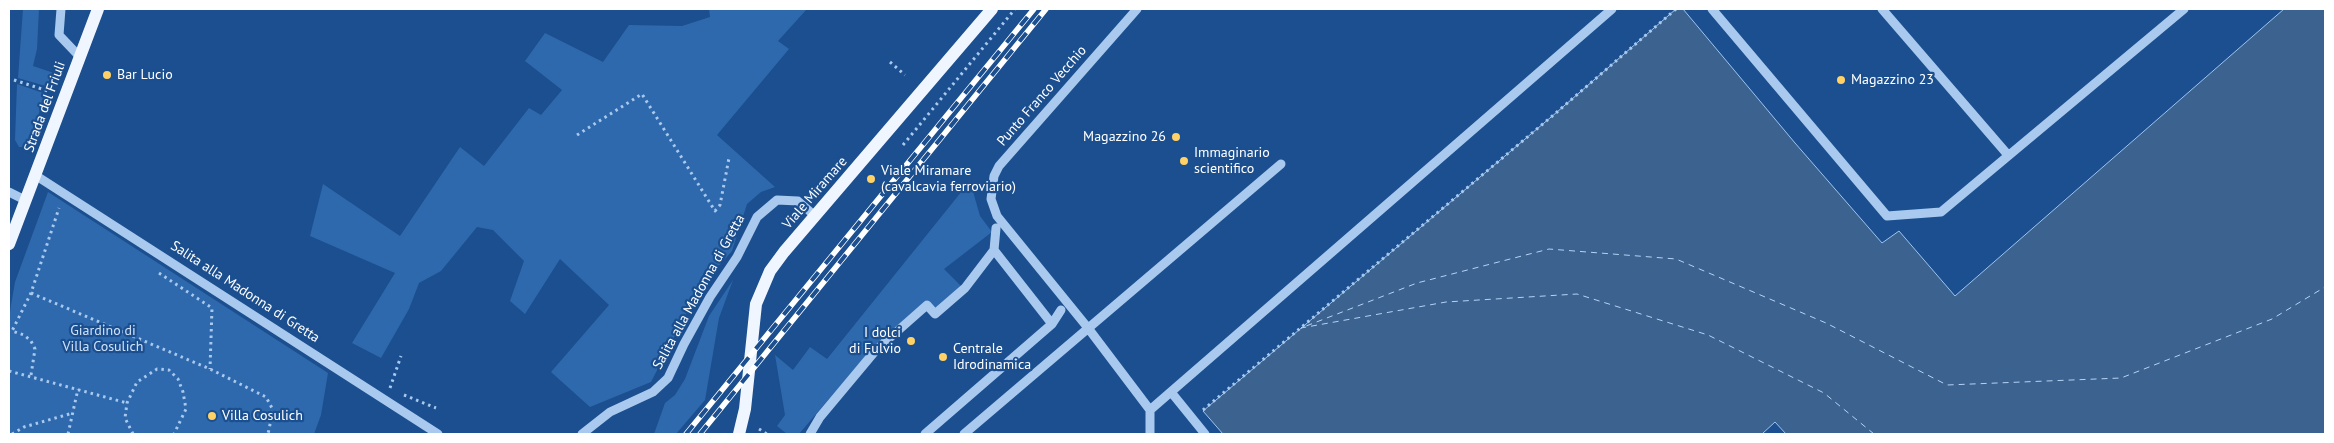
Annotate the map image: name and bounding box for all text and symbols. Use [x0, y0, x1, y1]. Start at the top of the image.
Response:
street label: Punto Franco Vecchio [994, 42, 1090, 150]
street label: Strada del Friuli [21, 59, 69, 155]
place label: Bar Lucio [117, 67, 173, 83]
marker: Bar Lucio [101, 69, 113, 81]
place label: Magazzino 23 [1851, 72, 1934, 88]
marker: Magazzino 23 [1835, 74, 1847, 86]
place label: Magazzino 26 [1083, 129, 1166, 145]
marker: Magazzino 26 [1170, 131, 1182, 143]
place label: Immaginario scientifico [1194, 145, 1270, 178]
street label: Viale Miramare [779, 153, 851, 233]
marker: Immaginario scientifico [1178, 155, 1190, 167]
place label: Viale Miramare (cavalcavia ferroviario) [881, 163, 1016, 196]
marker: Viale Miramare (cavalcavia ferroviario) [865, 173, 877, 185]
street label: Salita alla Madonna di Gretta [649, 212, 749, 372]
street label: Salita alla Madonna di Gretta [167, 237, 323, 347]
park label: Giardino di Villa Cosulich [63, 323, 143, 356]
place label: I dolci di Fulvio [849, 325, 901, 358]
marker: I dolci di Fulvio [905, 335, 917, 347]
place label: Centrale Idrodinamica [953, 341, 1031, 374]
marker: Centrale Idrodinamica [937, 351, 949, 363]
place label: Villa Cosulich [222, 408, 303, 424]
marker: Villa Cosulich [206, 410, 218, 422]

